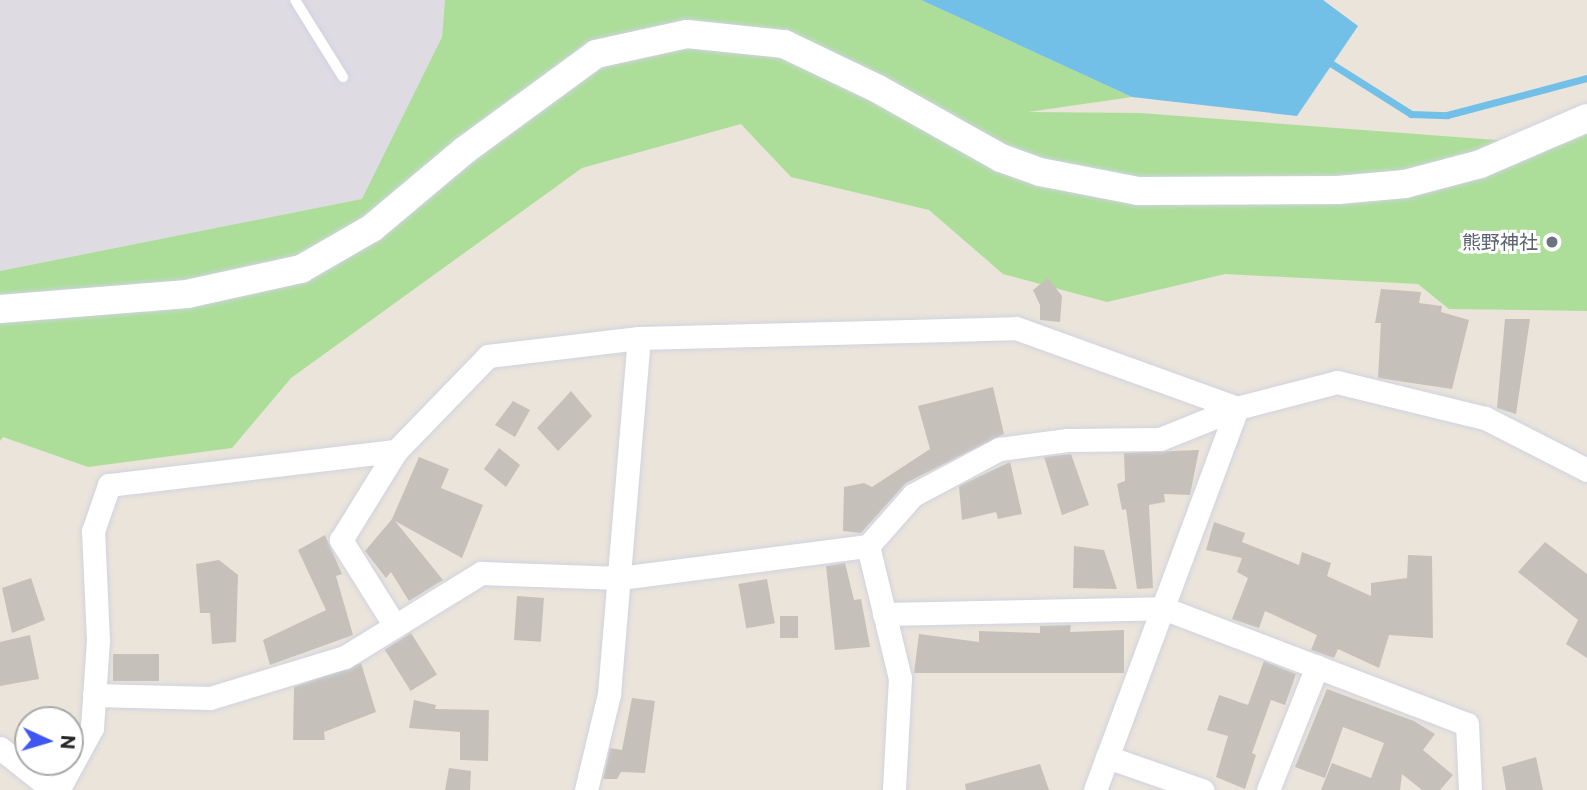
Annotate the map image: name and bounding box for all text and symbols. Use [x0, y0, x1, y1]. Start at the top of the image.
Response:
place label: 熊野神社 [1462, 231, 1538, 253]
marker: 熊野神社 [1544, 234, 1560, 250]
north arrow [14, 706, 84, 776]
text: N [56, 734, 80, 750]

